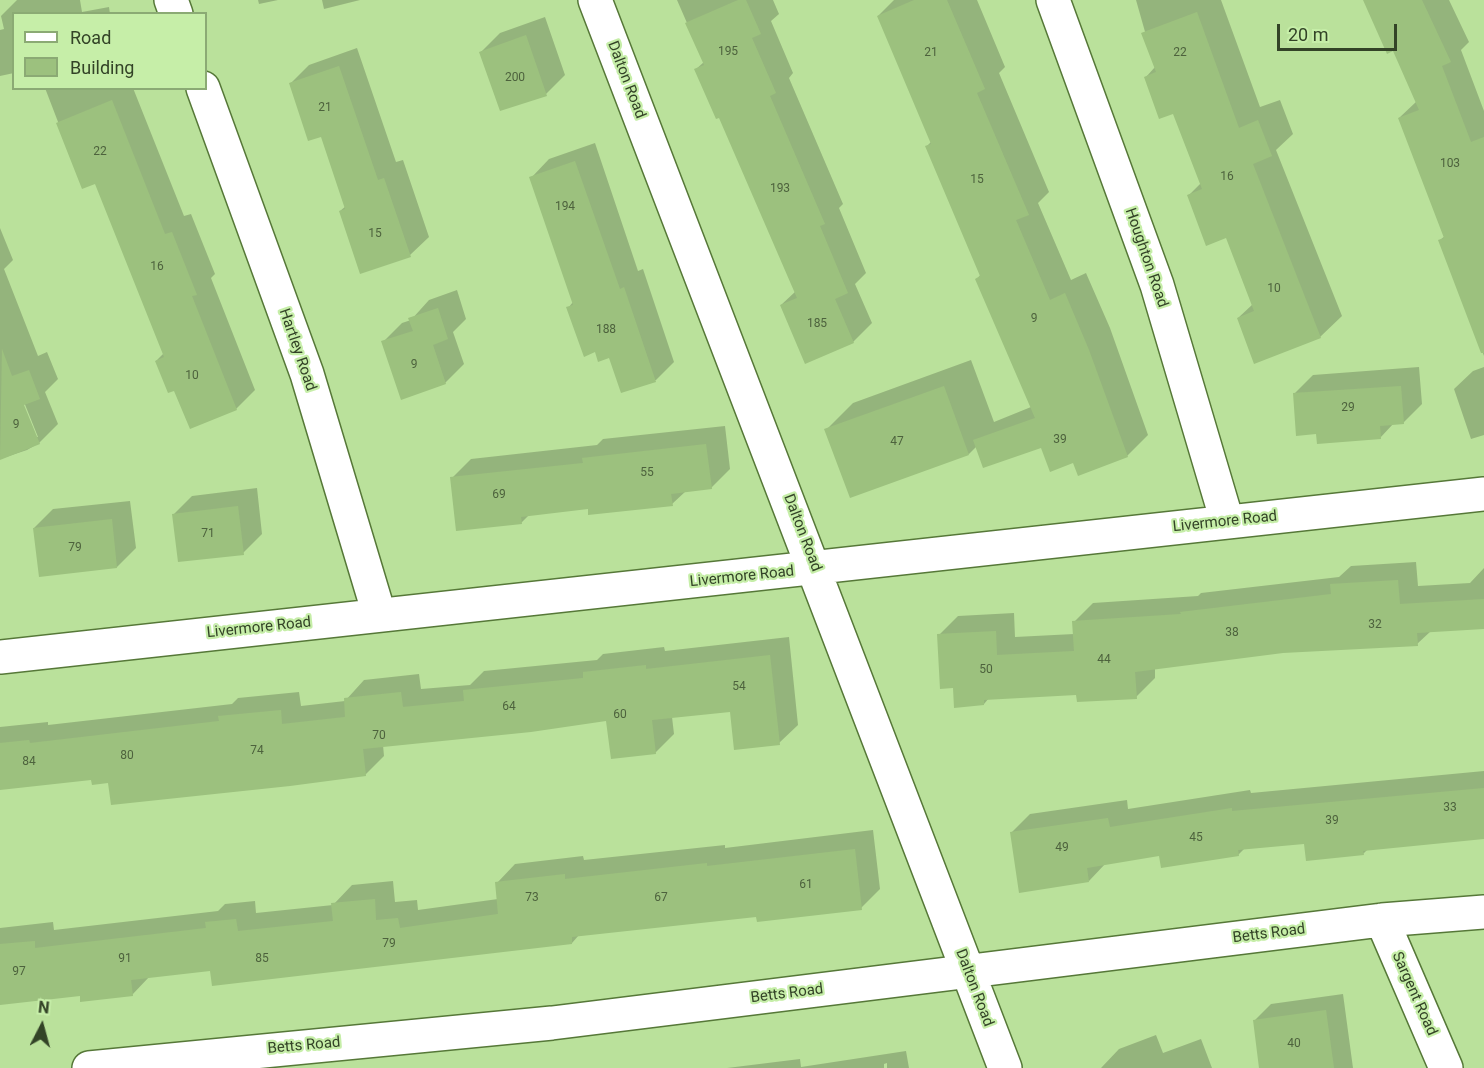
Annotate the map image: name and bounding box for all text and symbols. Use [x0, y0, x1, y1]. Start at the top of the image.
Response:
legend [12, 12, 207, 90]
scale bar [1280, 12, 1400, 50]
text: 20 m [1288, 24, 1328, 45]
text: Road [70, 27, 111, 48]
street label: Dalton Road [603, 39, 649, 121]
house number: 195 [718, 45, 738, 59]
house number: 21 [924, 46, 938, 60]
house number: 22 [1173, 46, 1187, 60]
text: Building [70, 57, 134, 78]
house number: 200 [505, 71, 525, 85]
house number: 21 [318, 101, 332, 115]
house number: 22 [93, 145, 107, 159]
house number: 103 [1440, 157, 1460, 171]
house number: 16 [1220, 170, 1234, 184]
house number: 15 [970, 173, 984, 187]
house number: 193 [770, 182, 790, 196]
house number: 194 [555, 200, 575, 214]
street label: Houghton Road [1121, 206, 1171, 310]
house number: 15 [368, 227, 382, 241]
house number: 16 [150, 260, 164, 274]
house number: 10 [1267, 282, 1281, 296]
street label: Hartley Road [274, 306, 320, 394]
house number: 9 [1031, 312, 1037, 326]
house number: 185 [807, 317, 827, 331]
house number: 188 [596, 323, 616, 337]
house number: 9 [411, 358, 417, 372]
house number: 10 [185, 369, 199, 383]
house number: 29 [1341, 401, 1355, 415]
house number: 9 [13, 418, 19, 432]
house number: 39 [1053, 433, 1067, 447]
house number: 47 [890, 435, 904, 449]
house number: 55 [640, 466, 654, 480]
house number: 69 [492, 488, 506, 502]
street label: Dalton Road [779, 492, 825, 574]
street label: Livermore Road [1172, 508, 1278, 536]
house number: 71 [201, 527, 215, 541]
house number: 79 [68, 541, 82, 555]
street label: Livermore Road [689, 563, 795, 591]
street label: Livermore Road [206, 614, 312, 642]
house number: 32 [1368, 618, 1382, 632]
house number: 38 [1225, 626, 1239, 640]
house number: 44 [1097, 653, 1111, 667]
house number: 50 [979, 663, 993, 677]
house number: 54 [732, 680, 746, 694]
house number: 64 [502, 700, 516, 714]
house number: 60 [613, 708, 627, 722]
house number: 70 [372, 729, 386, 743]
house number: 74 [250, 744, 264, 758]
house number: 80 [120, 749, 134, 763]
house number: 84 [22, 755, 36, 769]
house number: 33 [1443, 801, 1457, 815]
house number: 39 [1325, 814, 1339, 828]
house number: 45 [1189, 831, 1203, 845]
house number: 49 [1055, 841, 1069, 855]
house number: 61 [799, 878, 813, 892]
house number: 73 [525, 891, 539, 905]
house number: 67 [654, 891, 668, 905]
street label: Betts Road [1232, 921, 1306, 947]
house number: 79 [382, 937, 396, 951]
street label: Dalton Road [951, 947, 997, 1029]
street label: Sargent Road [1388, 949, 1440, 1039]
house number: 91 [118, 952, 132, 966]
house number: 85 [255, 952, 269, 966]
house number: 97 [12, 965, 26, 979]
street label: Betts Road [750, 981, 824, 1007]
north arrow [12, 996, 72, 1056]
text: N [37, 998, 51, 1018]
street label: Betts Road [267, 1034, 341, 1058]
house number: 40 [1287, 1037, 1301, 1051]

